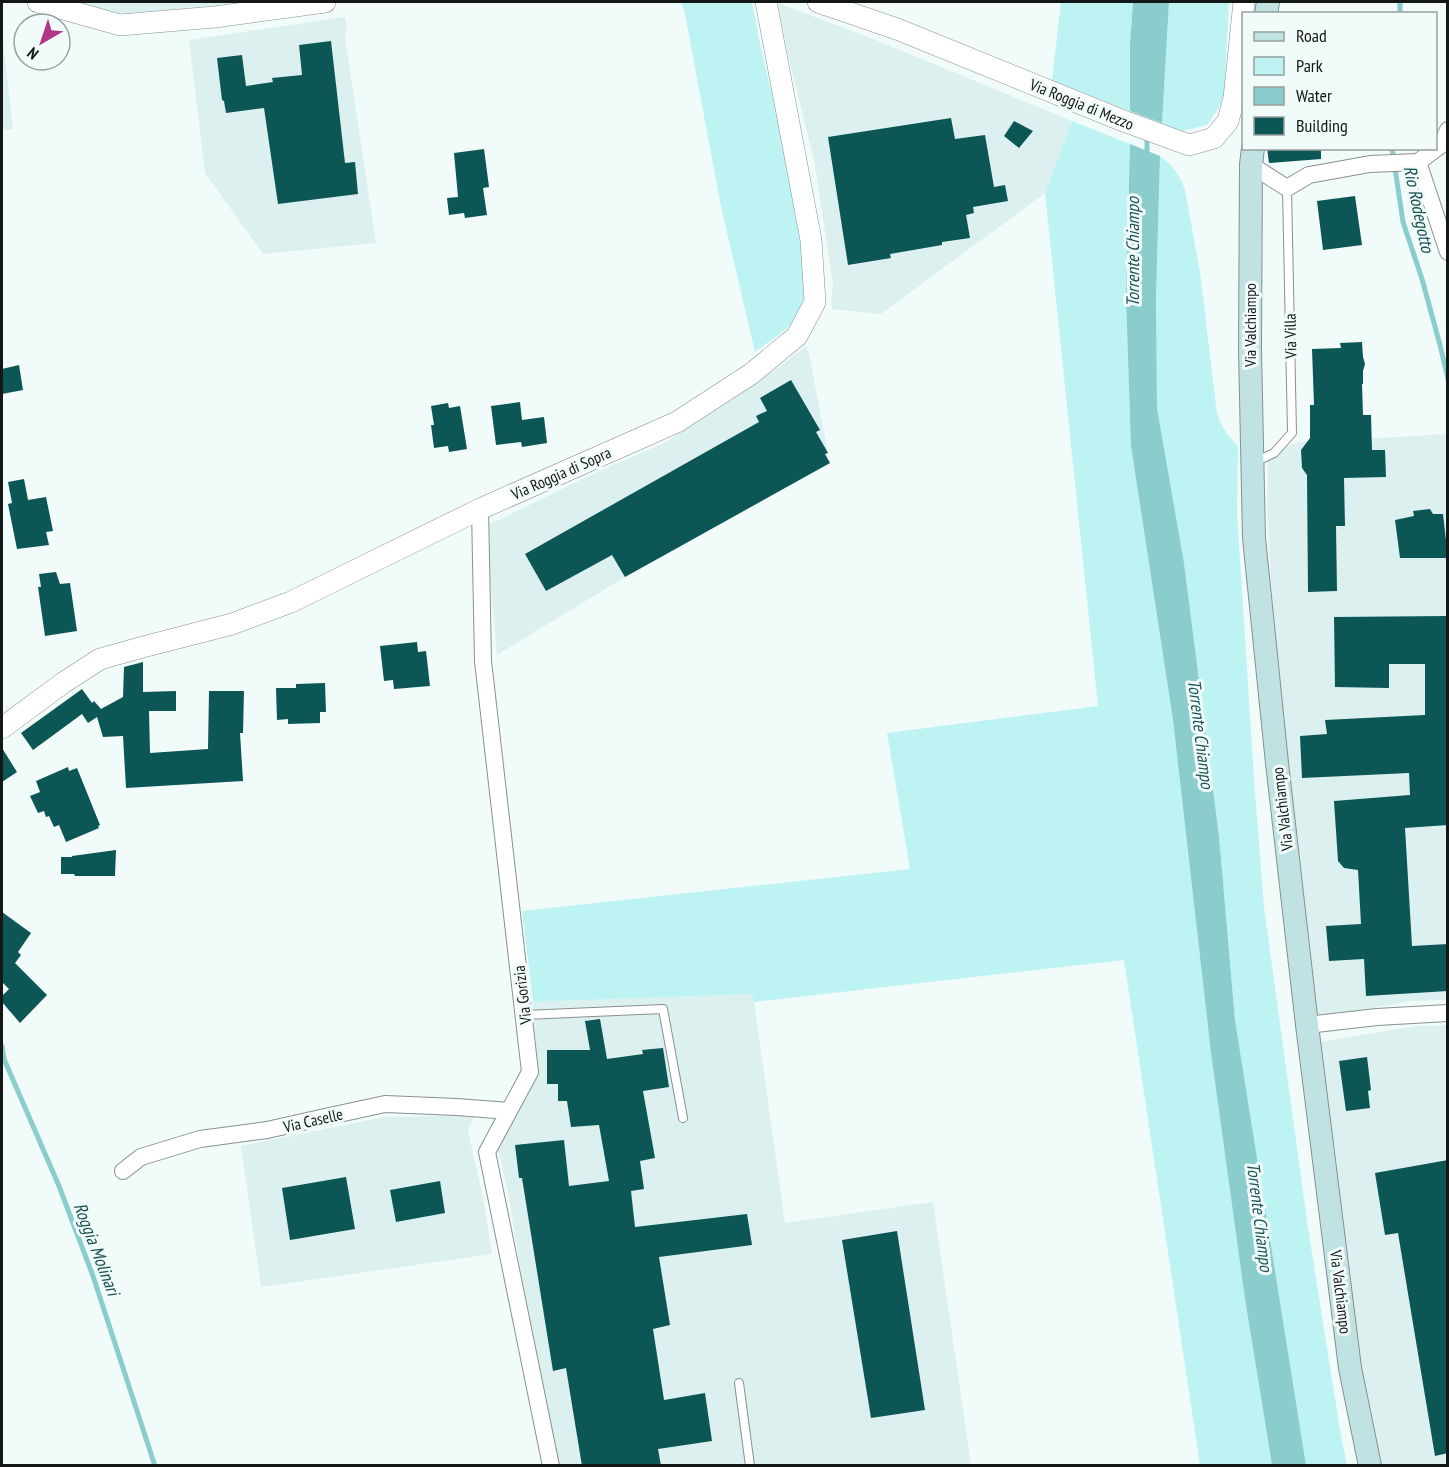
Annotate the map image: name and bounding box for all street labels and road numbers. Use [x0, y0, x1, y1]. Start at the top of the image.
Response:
street label: Via Roggia di Mezzo [1026, 74, 1137, 134]
street label: Via Valchiampo [1240, 283, 1260, 368]
street label: Via Villa [1280, 313, 1300, 360]
street label: Via Roggia di Sopra [507, 442, 614, 504]
street label: Via Valchiampo [1267, 766, 1297, 853]
street label: Via Gorizia [508, 965, 536, 1026]
street label: Via Caselle [280, 1103, 345, 1137]
street label: Via Valchiampo [1326, 1248, 1356, 1335]

